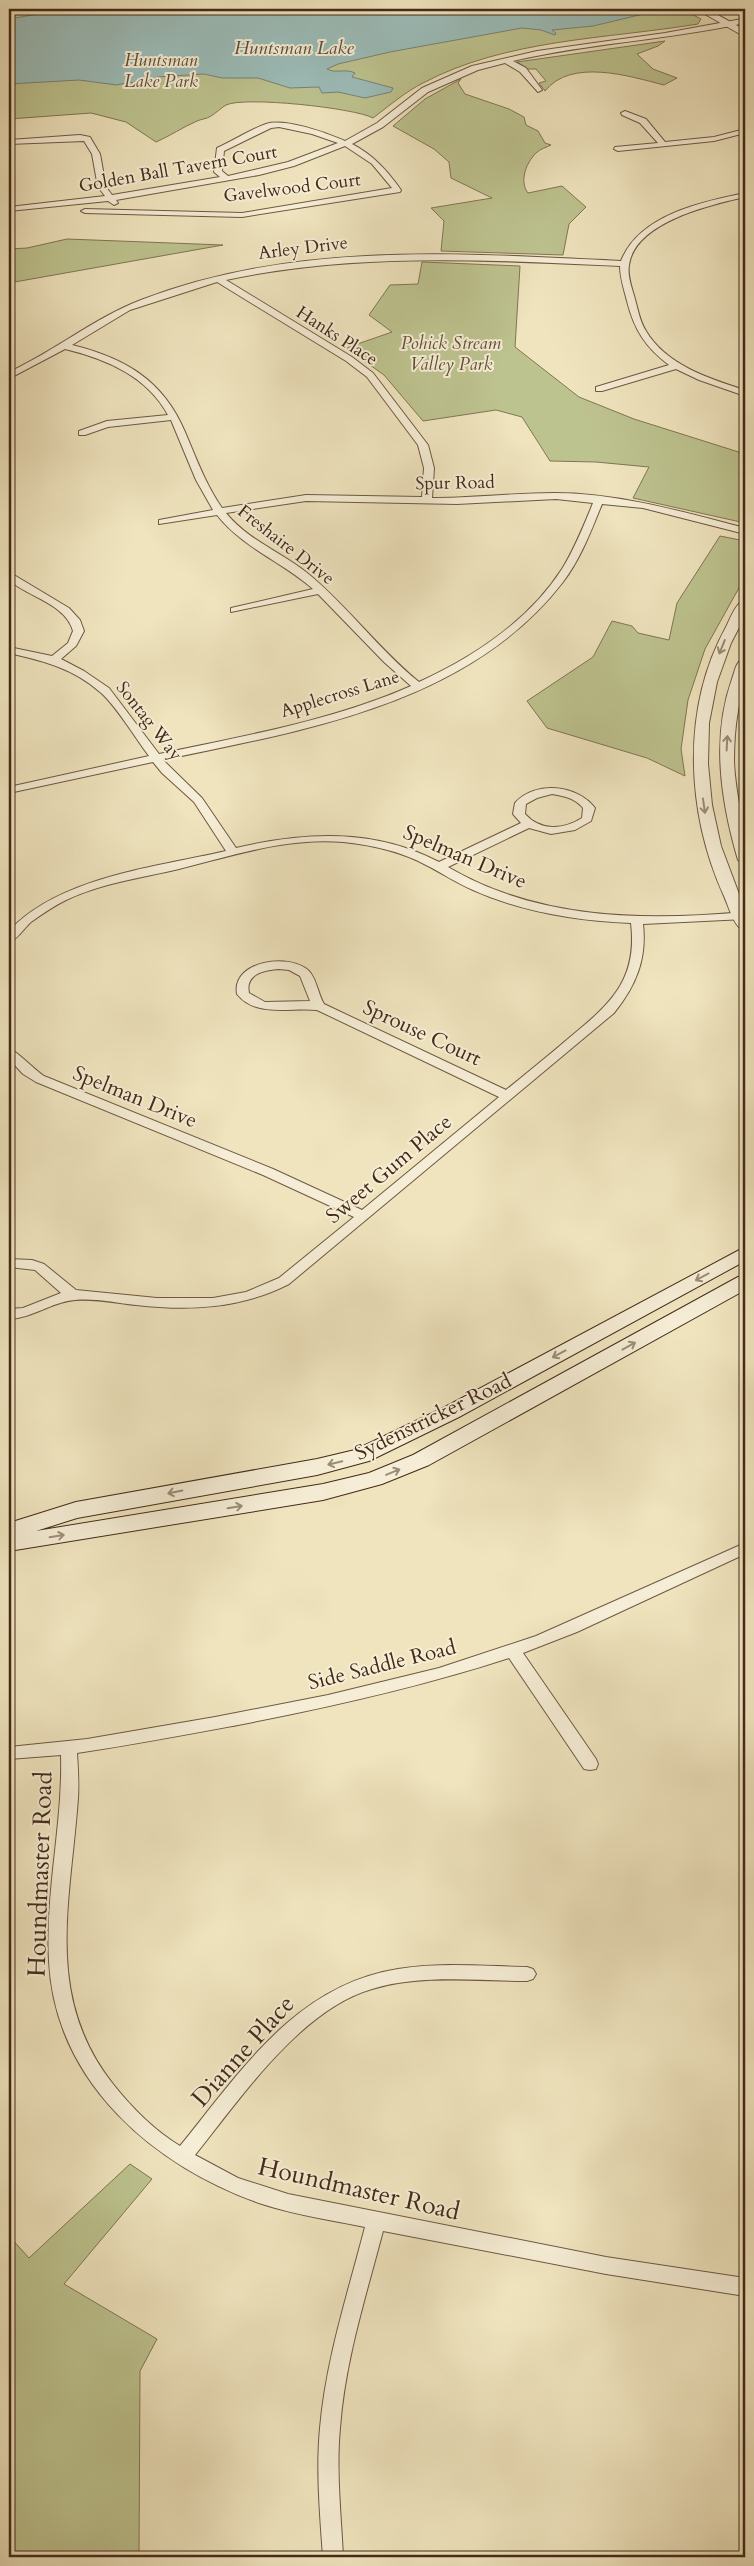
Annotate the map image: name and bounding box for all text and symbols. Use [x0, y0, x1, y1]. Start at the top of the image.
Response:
water label: Huntsman Lake [234, 35, 355, 61]
park label: Huntsman Lake Park [124, 48, 198, 94]
street label: Golden Ball Tavern Court [77, 139, 279, 199]
street label: Gavelwood Court [222, 167, 362, 209]
street label: Arley Drive [257, 230, 349, 266]
street label: Hanks Place [291, 300, 383, 372]
park label: Pohick Stream Valley Park [401, 331, 502, 377]
street label: Spur Road [415, 470, 495, 496]
street label: Freshaire Drive [232, 499, 340, 591]
one-way arrow [717, 639, 726, 654]
street label: Applecross Lane [277, 664, 403, 724]
street label: Sontag Way [110, 676, 188, 766]
one-way arrow [723, 736, 732, 752]
one-way arrow [700, 798, 710, 814]
street label: Spelman Drive [399, 818, 531, 896]
street label: Sprouse Court [358, 993, 486, 1073]
street label: Spelman Drive [68, 1059, 202, 1135]
street label: Sweet Gum Place [320, 1108, 458, 1230]
one-way arrow [696, 1272, 710, 1282]
one-way arrow [621, 1341, 636, 1351]
one-way arrow [552, 1349, 567, 1359]
street label: Sydenstricker Road [350, 1366, 516, 1468]
one-way arrow [328, 1459, 344, 1468]
one-way arrow [385, 1466, 400, 1476]
one-way arrow [168, 1488, 184, 1497]
one-way arrow [226, 1502, 242, 1512]
one-way arrow [49, 1531, 65, 1541]
street label: Side Saddle Road [305, 1633, 459, 1697]
street label: Houndmaster Road [19, 1770, 61, 1978]
street label: Dianne Place [184, 1988, 302, 2114]
street label: Houndmaster Road [255, 2149, 464, 2229]

